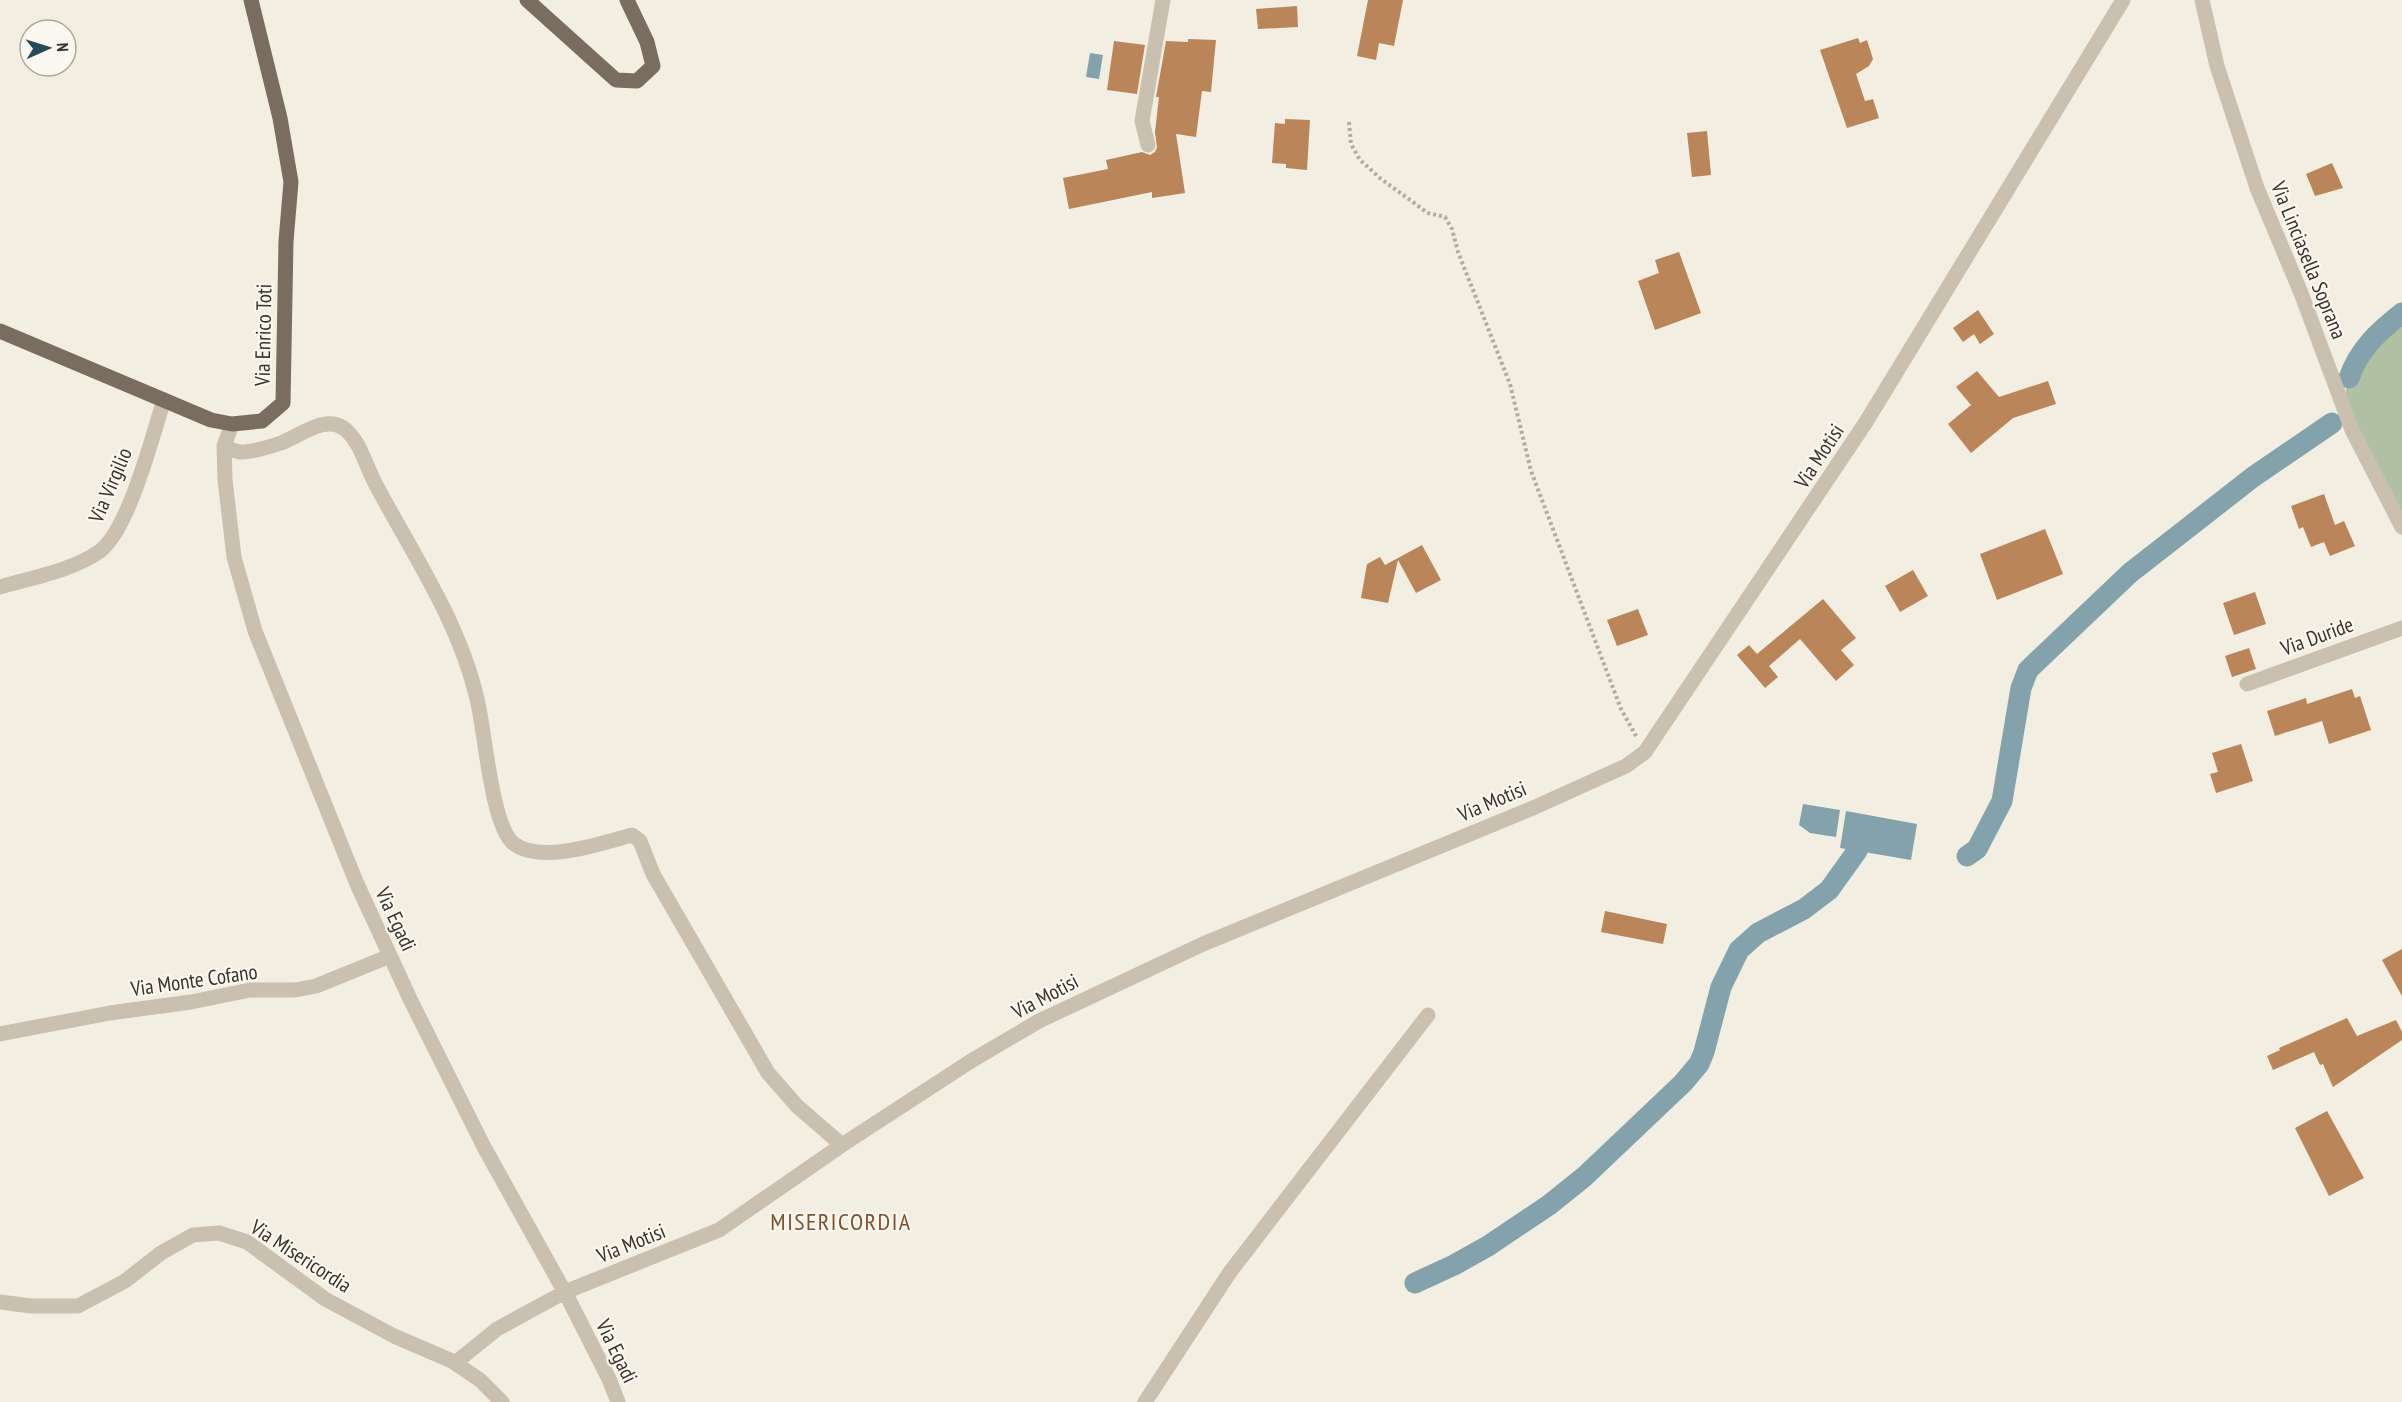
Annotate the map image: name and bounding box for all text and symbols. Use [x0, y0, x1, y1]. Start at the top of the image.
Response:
north arrow [18, 18, 78, 78]
text: N [53, 42, 73, 52]
street label: Via Linciasella Soprana [2265, 176, 2353, 343]
street label: Via Enrico Toti [249, 284, 277, 387]
street label: Via Motisi [1788, 419, 1850, 494]
street label: Via Virgilio [82, 443, 138, 527]
street label: Via Duride [2276, 610, 2357, 662]
street label: Via Motisi [1453, 775, 1530, 828]
street label: Via Egadi [369, 882, 422, 955]
street label: Via Monte Cofano [128, 958, 259, 1002]
street label: Via Motisi [1006, 967, 1083, 1025]
district label: MISERICORDIA [770, 1206, 912, 1237]
street label: Via Misericordia [245, 1213, 357, 1299]
street label: Via Motisi [592, 1217, 669, 1269]
street label: Via Egadi [590, 1314, 644, 1387]

